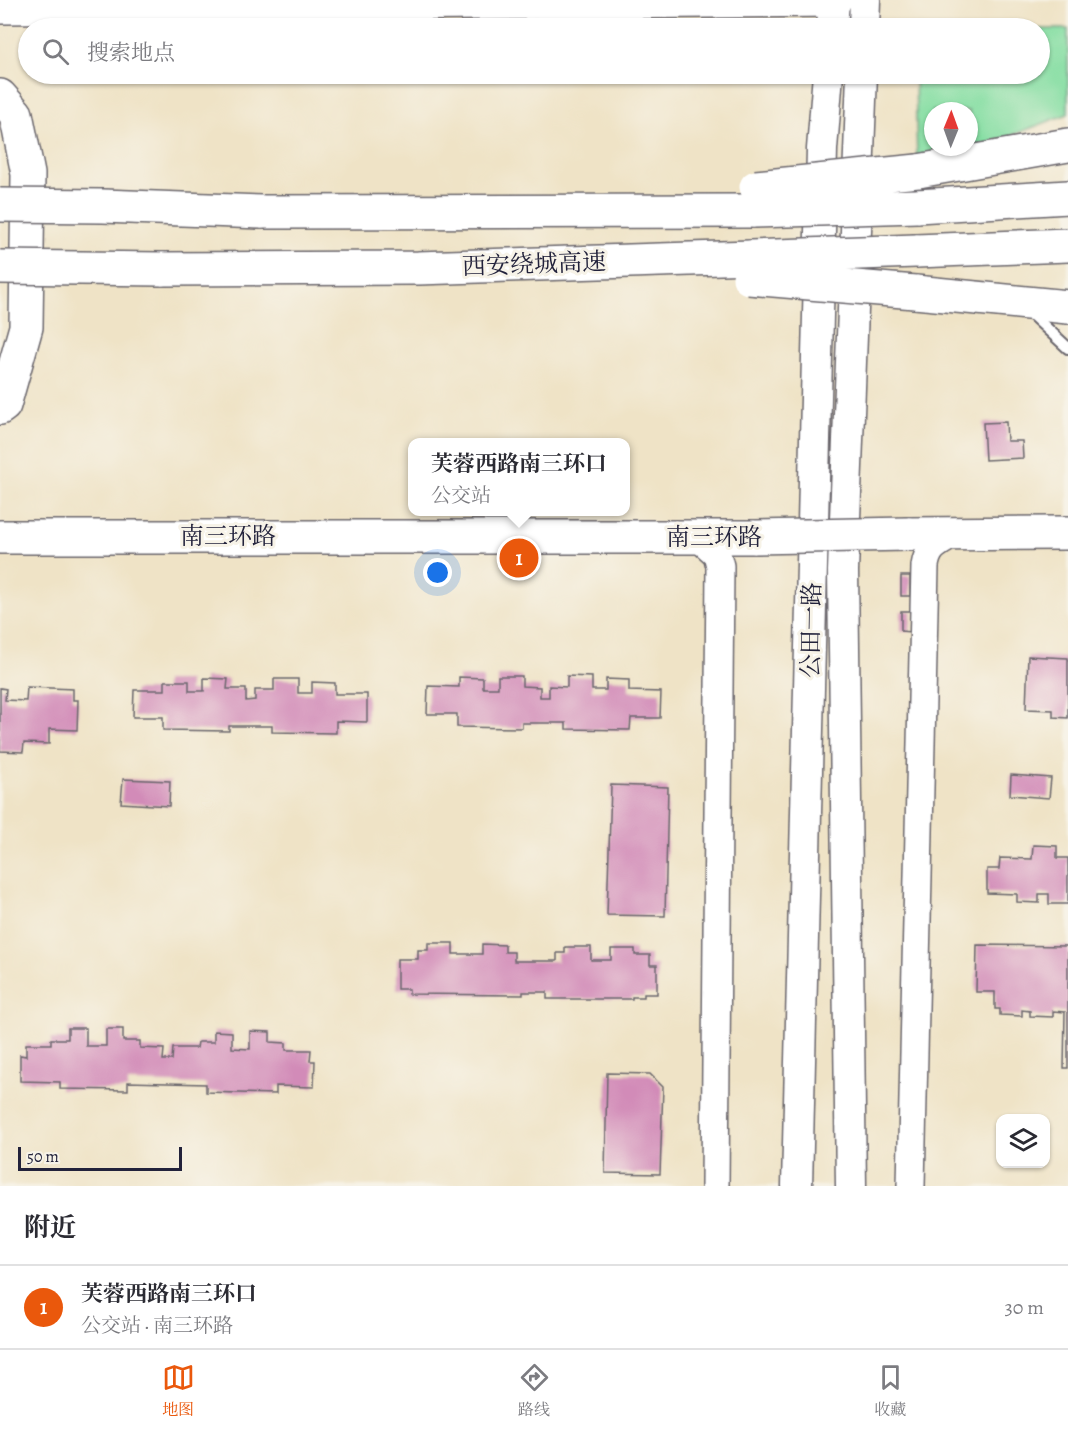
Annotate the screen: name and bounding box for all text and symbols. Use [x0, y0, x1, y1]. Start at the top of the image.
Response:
search box [18, 18, 1050, 84]
icon: search [39, 35, 72, 68]
text: 搜索地点 [87, 38, 175, 68]
north arrow [924, 102, 978, 156]
street label: 西安绕城高速 [461, 245, 607, 283]
popup [408, 438, 630, 516]
text: 芙蓉西路南三环口 [431, 449, 607, 479]
text: 公交站 [431, 482, 491, 509]
street label: 南三环路 [180, 520, 276, 552]
street label: 南三环路 [666, 521, 762, 553]
pin: 1 [500, 536, 538, 580]
your location [423, 558, 452, 587]
street label: 公田一路 [794, 582, 828, 678]
map controls [996, 1114, 1050, 1168]
button: layers [996, 1114, 1050, 1168]
scale bar [18, 1144, 182, 1172]
text: 50 m [27, 1146, 59, 1168]
text: 附近 [24, 1210, 76, 1245]
text: 芙蓉西路南三环口 [81, 1279, 257, 1309]
text: 1 [40, 1294, 47, 1321]
text: 30 m [1004, 1294, 1044, 1321]
text: 公交站 · 南三环路 [81, 1312, 233, 1339]
tab: 地图 [162, 1361, 195, 1421]
tab: 路线 [518, 1361, 551, 1421]
tab: 收藏 [874, 1361, 907, 1421]

